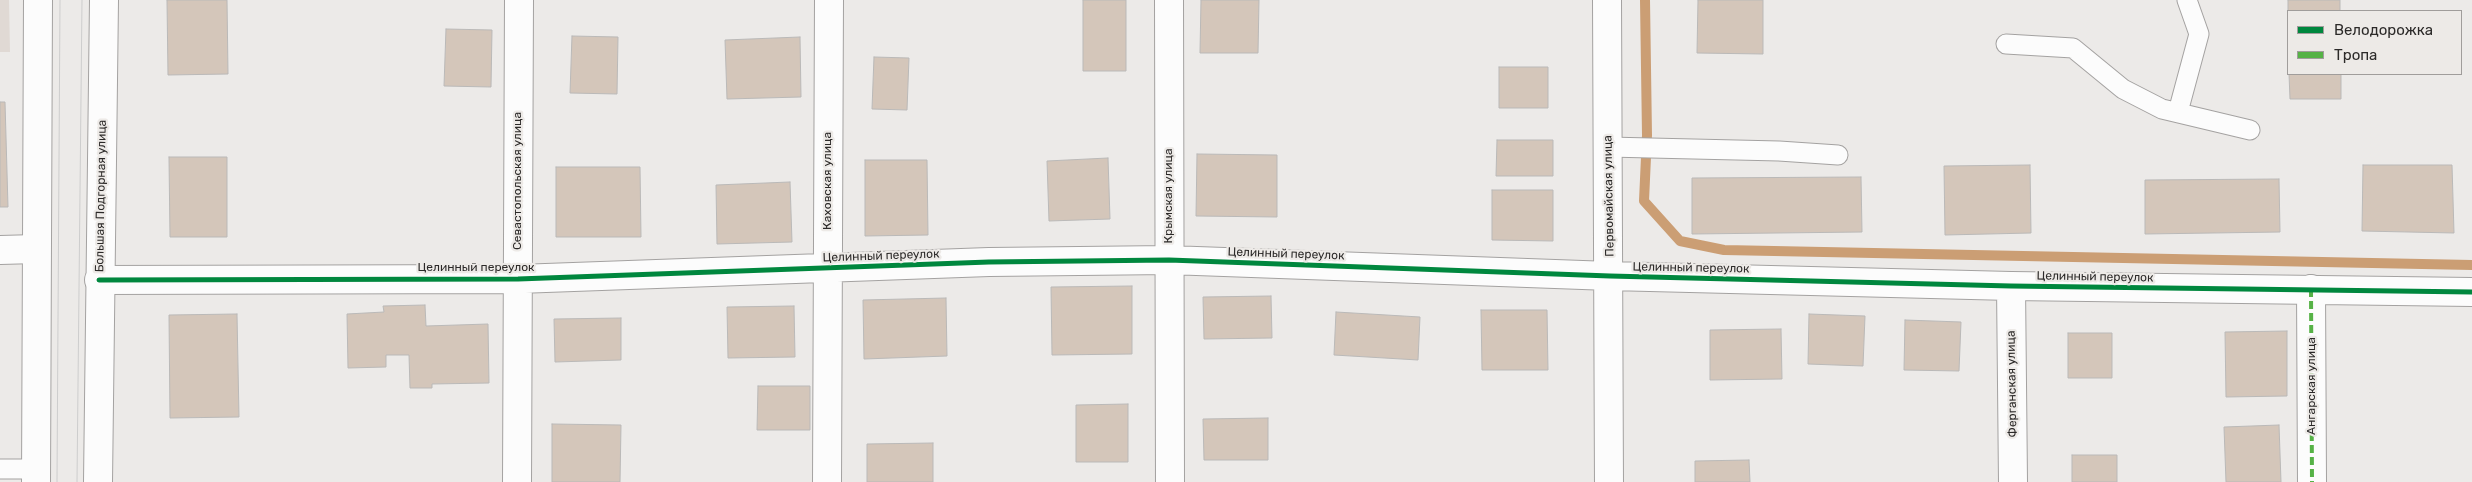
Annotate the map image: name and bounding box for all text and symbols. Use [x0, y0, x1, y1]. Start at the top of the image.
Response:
legend [2287, 10, 2462, 75]
text: Велодорожка [2334, 21, 2433, 39]
text: Тропа [2334, 46, 2377, 64]
street label: Севастопольская улица [511, 112, 525, 250]
street label: Большая Подгорная улица [92, 120, 110, 272]
street label: Каховская улица [821, 132, 835, 230]
street label: Первомайская улица [1601, 135, 1617, 257]
street label: Крымская улица [1162, 148, 1176, 244]
street label: Целинный переулок [1227, 245, 1345, 263]
street label: Целинный переулок [822, 247, 940, 265]
street label: Целинный переулок [1632, 260, 1750, 276]
street label: Целинный переулок [418, 261, 534, 275]
street label: Целинный переулок [2036, 269, 2154, 285]
street label: Ферганская улица [2004, 330, 2020, 438]
street label: Ангарская улица [2305, 337, 2319, 435]

